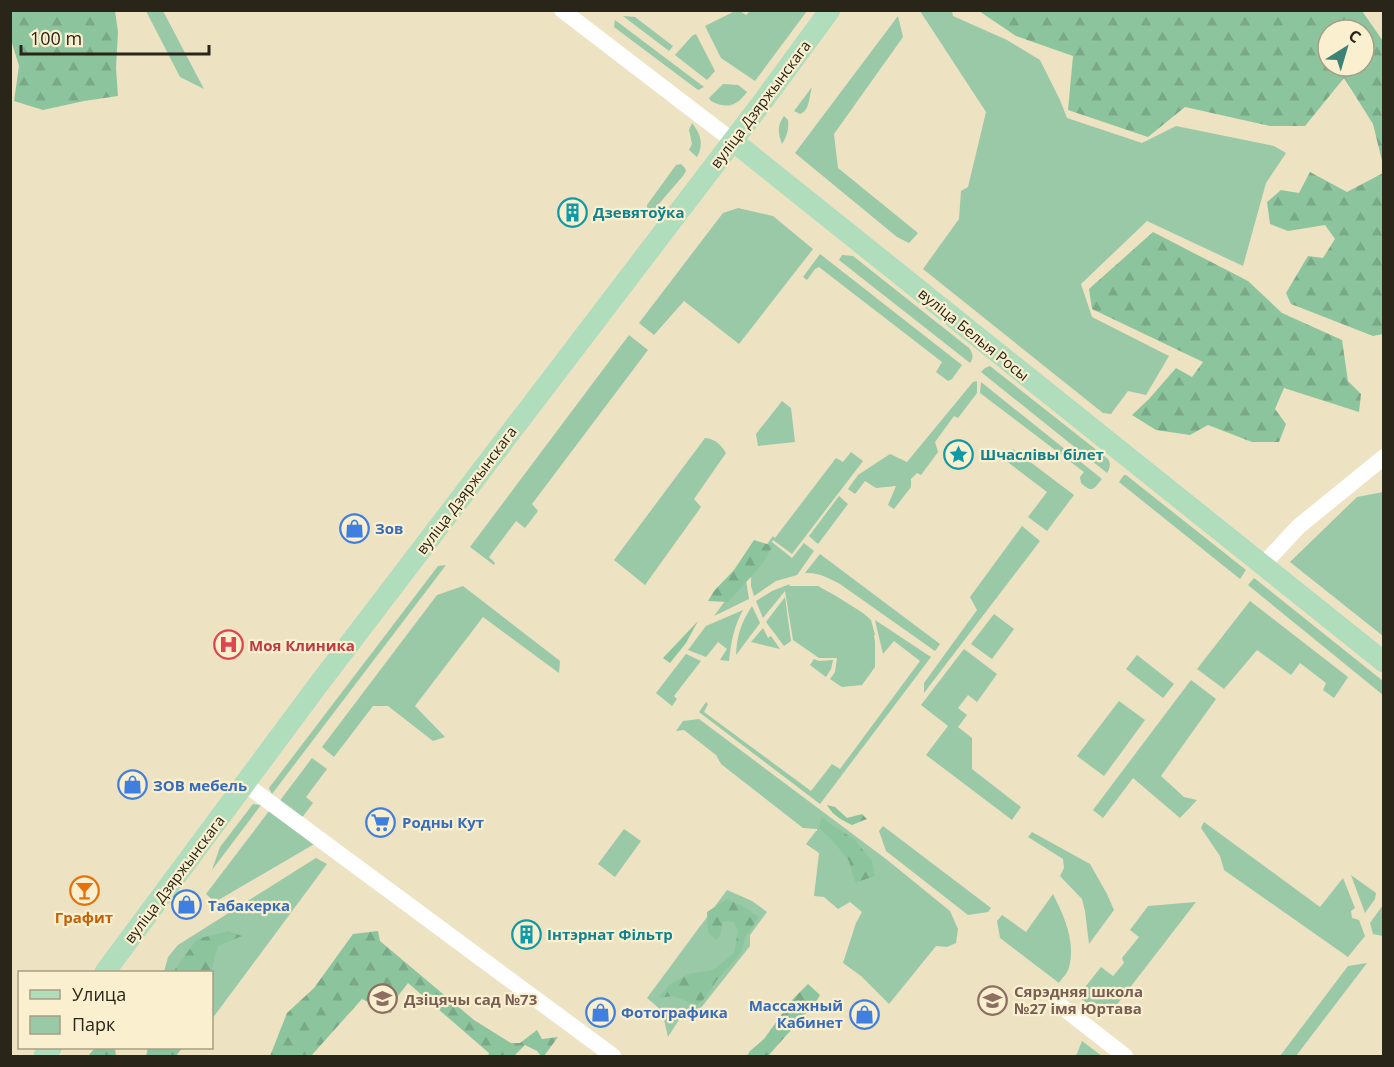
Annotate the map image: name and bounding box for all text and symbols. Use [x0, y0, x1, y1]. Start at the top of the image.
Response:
scale bar [21, 18, 208, 56]
north arrow [1316, 18, 1376, 78]
text: С [1344, 24, 1366, 48]
text: 100 m [30, 26, 82, 50]
street label: вуліца Дзяржынскага [705, 36, 815, 172]
building icon: Дзевятоўка [556, 196, 588, 228]
place label: Дзевятоўка [593, 202, 684, 222]
street label: вуліца Белыя Росы [915, 283, 1033, 385]
street label: вуліца Дзяржынскага [411, 422, 521, 558]
place icon: Шчаслівы білет [943, 438, 975, 470]
place label: Шчаслівы білет [980, 444, 1104, 464]
shop icon: Зов [338, 512, 370, 544]
place label: Зов [375, 518, 403, 538]
hospital icon: Моя Клиника [212, 629, 244, 661]
place label: Моя Клиника [249, 635, 355, 655]
shop icon: ЗОВ мебель [116, 769, 148, 801]
place label: ЗОВ мебель [153, 775, 247, 795]
supermarket icon: Родны Кут [365, 806, 397, 838]
street label: вуліца Дзяржынскага [119, 811, 229, 947]
place label: Родны Кут [402, 812, 484, 832]
bar icon: Графит [68, 874, 100, 906]
shop icon: Табакерка [171, 889, 203, 921]
place label: Табакерка [208, 895, 290, 915]
place label: Графит [55, 907, 113, 927]
building icon: Інтэрнат Фільтр [510, 918, 542, 950]
place label: Інтэрнат Фільтр [547, 924, 673, 944]
legend [18, 971, 213, 1049]
place label: Сярэдняя школа №27 імя Юртава [1014, 981, 1143, 1018]
text: Улица [72, 982, 126, 1006]
school or university icon: Дзіцячы сад №73 [367, 983, 399, 1015]
school or university icon: Сярэдняя школа №27 імя Юртава [977, 984, 1009, 1016]
place label: Дзіцячы сад №73 [404, 989, 537, 1009]
place label: Массажный Кабинет [749, 995, 843, 1032]
shop icon: Фотографика [584, 996, 616, 1028]
shop icon: Массажный Кабинет [848, 998, 880, 1030]
place label: Фотографика [621, 1002, 728, 1022]
text: Парк [72, 1012, 116, 1036]

